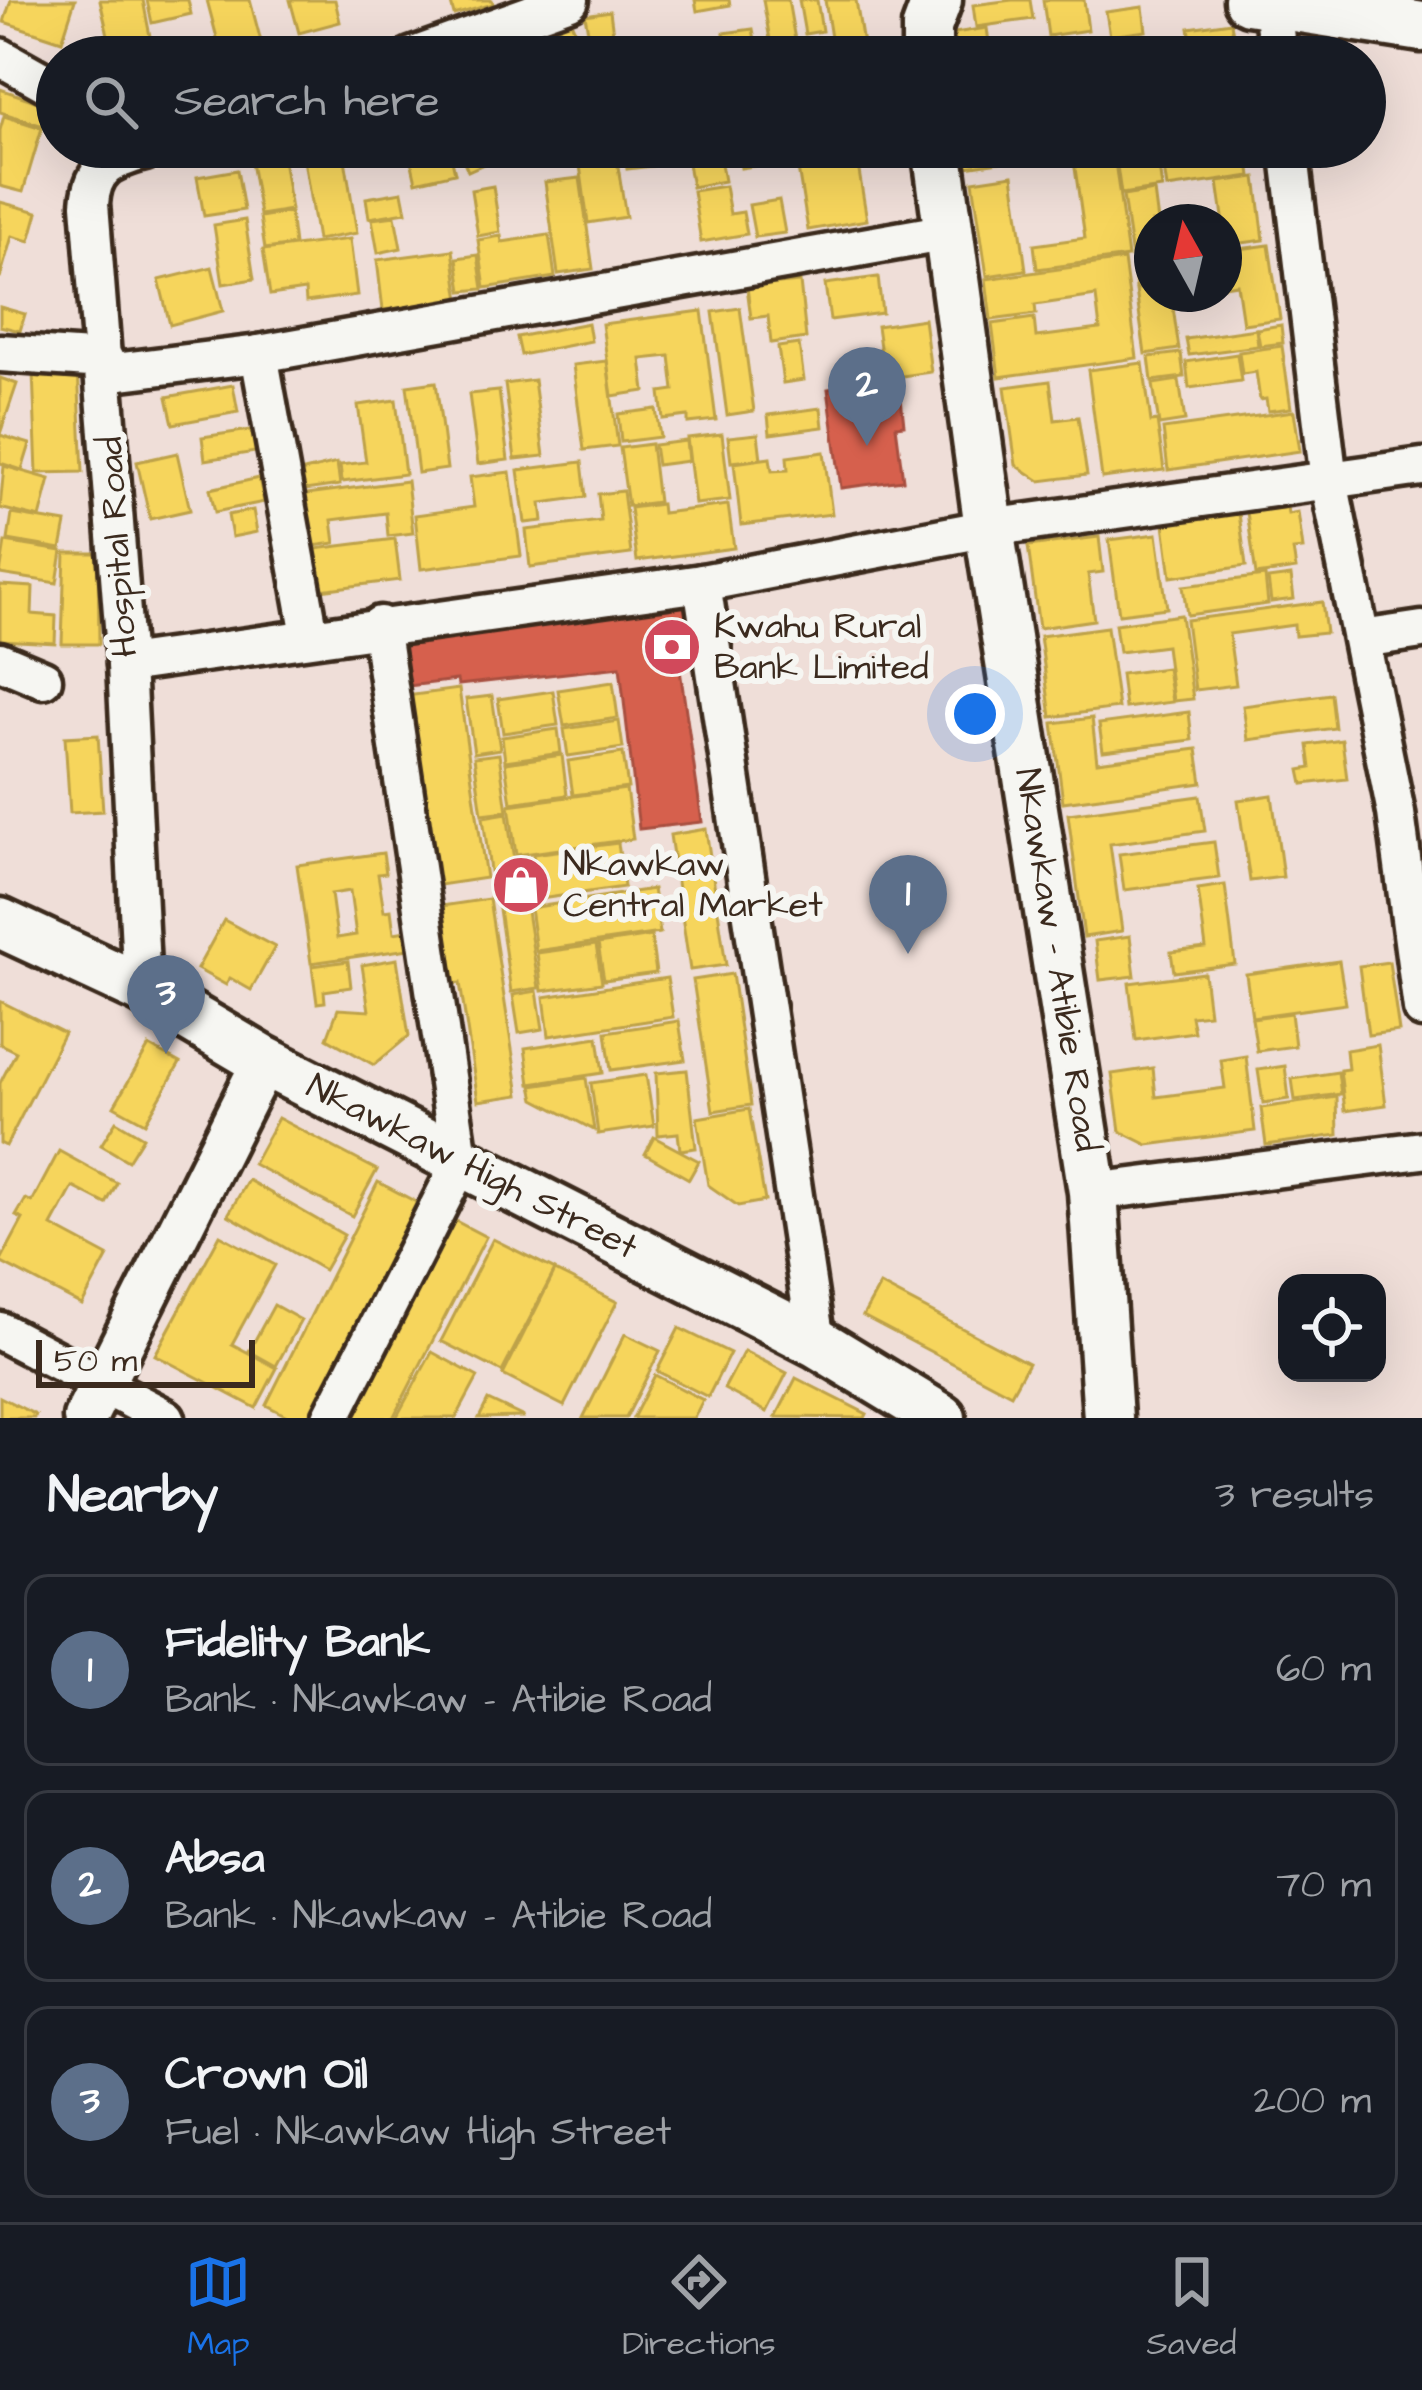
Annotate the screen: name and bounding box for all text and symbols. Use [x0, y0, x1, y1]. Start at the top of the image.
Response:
search box [36, 36, 1386, 168]
icon: search [78, 69, 144, 135]
text: Search here [174, 71, 440, 133]
north arrow [1134, 204, 1242, 312]
pin: 2 [828, 347, 906, 446]
street label: Hospital Road [85, 435, 151, 659]
place label: Kwahu Rural Bank Limited [714, 601, 929, 693]
bank icon: Kwahu Rural Bank Limited [641, 616, 703, 678]
your location [945, 684, 1005, 744]
street label: Nkawkaw - Atibie Road [1002, 765, 1112, 1155]
place label: Nkawkaw Central Market [563, 839, 823, 931]
shop icon: Nkawkaw Central Market [490, 854, 552, 916]
pin: 1 [869, 855, 947, 954]
pin: 3 [127, 955, 205, 1054]
street label: Nkawkaw High Street [297, 1061, 647, 1274]
map controls [1278, 1274, 1386, 1382]
button: locate [1278, 1274, 1386, 1382]
scale bar [36, 1334, 255, 1387]
text: 50 m [54, 1338, 137, 1384]
text: Nearby [48, 1461, 218, 1532]
text: 3 results [1215, 1469, 1374, 1523]
text: Fidelity Bank [165, 1612, 430, 1674]
text: 1 [88, 1643, 93, 1697]
text: 60 m [1276, 1643, 1371, 1697]
text: Bank · Nkawkaw - Atibie Road [165, 1674, 712, 1728]
text: Absa [165, 1828, 265, 1890]
text: 2 [79, 1859, 101, 1913]
text: 70 m [1276, 1859, 1371, 1913]
text: Bank · Nkawkaw - Atibie Road [165, 1890, 712, 1944]
text: Crown Oil [165, 2044, 368, 2106]
text: 3 [80, 2075, 100, 2129]
text: 200 m [1254, 2075, 1371, 2129]
text: Fuel · Nkawkaw High Street [165, 2106, 671, 2160]
tab: Map [185, 2249, 251, 2367]
tab: Directions [622, 2249, 776, 2367]
tab: Saved [1147, 2249, 1237, 2367]

